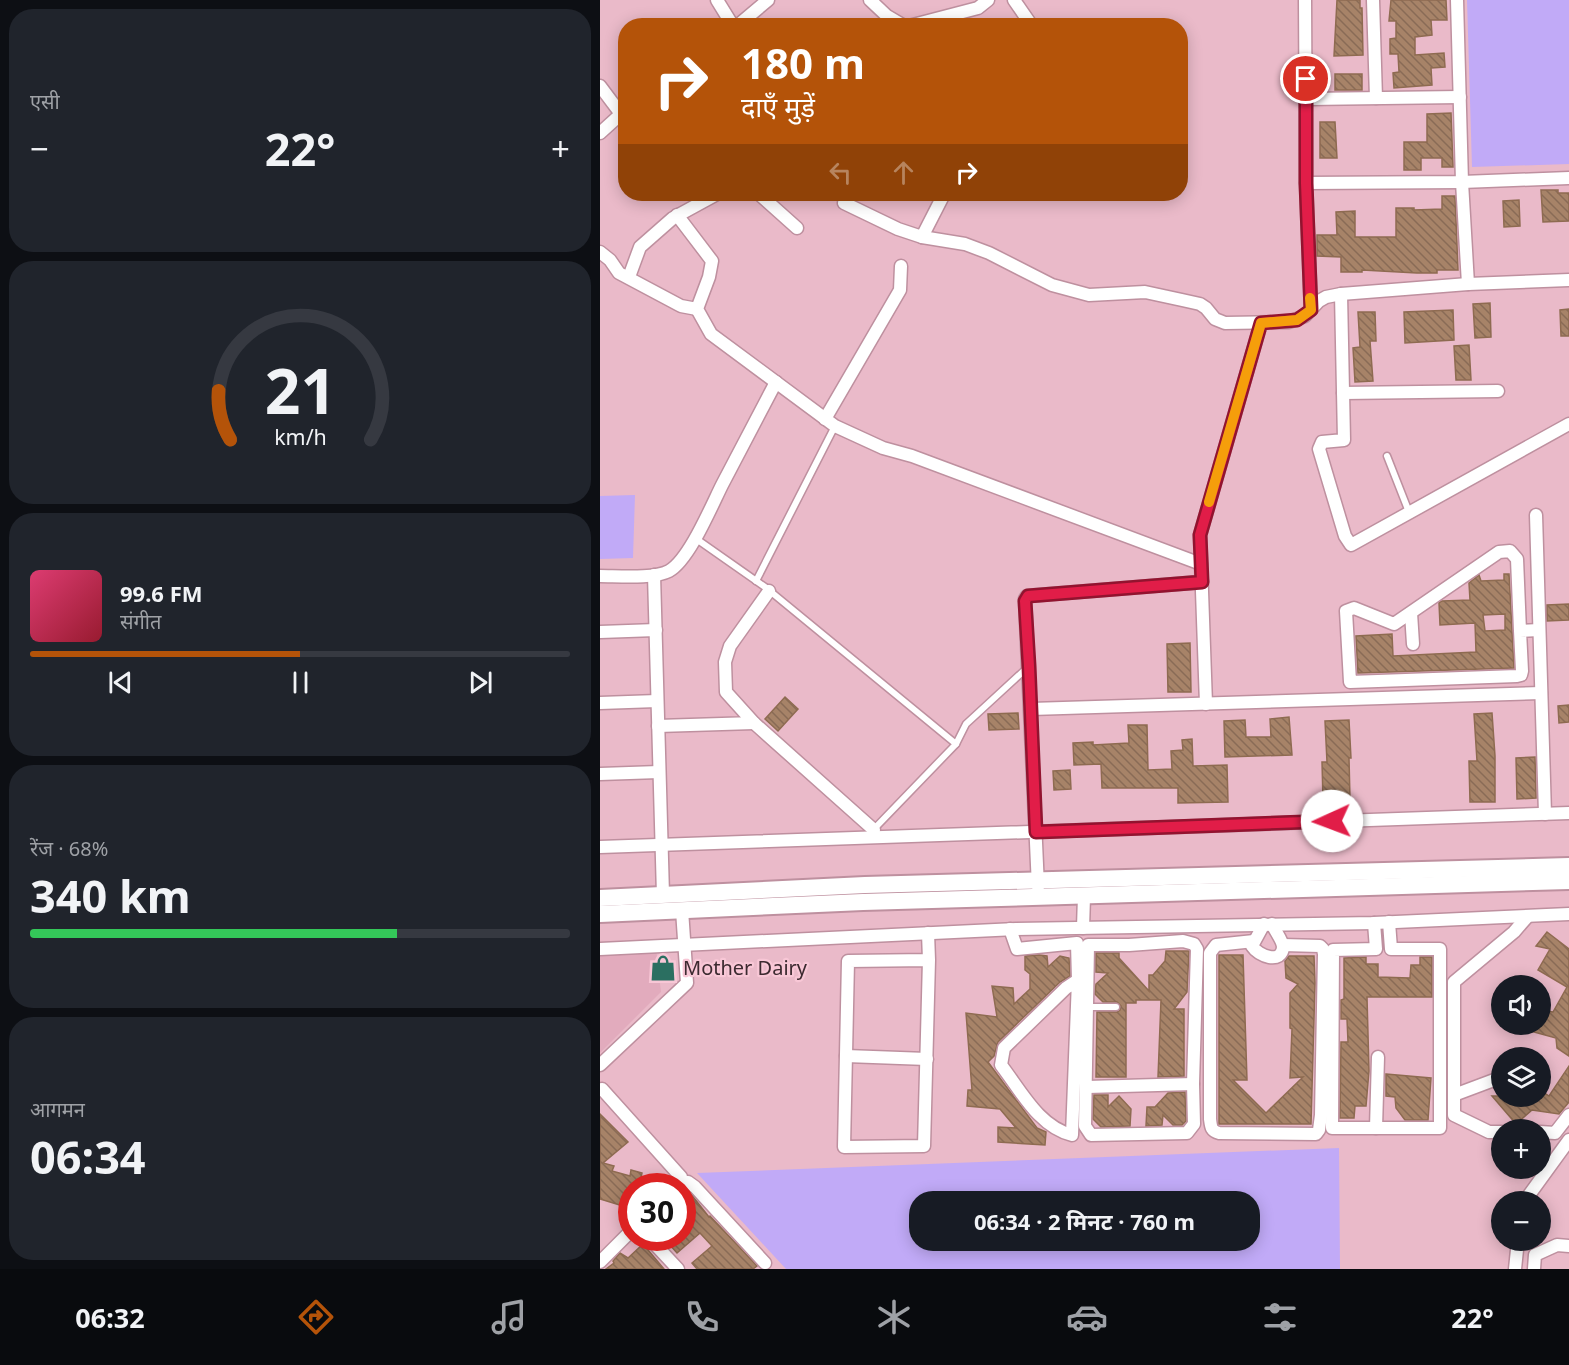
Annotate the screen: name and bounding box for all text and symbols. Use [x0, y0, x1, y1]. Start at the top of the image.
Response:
text: 180 m [741, 34, 865, 91]
icon: right [642, 42, 720, 120]
pin [1280, 53, 1331, 104]
icon: arrive [1289, 62, 1322, 95]
text: एसी [30, 88, 60, 115]
text: दाएँ मुड़ें [741, 88, 815, 125]
text: 22° [265, 118, 335, 179]
text: − [30, 126, 49, 171]
text: + [551, 126, 570, 171]
icon: left [824, 156, 857, 189]
icon: ahead [887, 156, 920, 189]
icon: right [950, 156, 983, 189]
text: 21 [264, 347, 336, 432]
text: km/h [274, 422, 326, 451]
text: 99.6 FM [120, 578, 202, 608]
text: संगीत [120, 608, 161, 635]
icon: previous [104, 666, 137, 699]
icon: pause [284, 666, 317, 699]
icon: next [464, 666, 497, 699]
position arrow [1300, 789, 1364, 853]
text: रेंज · 68% [30, 835, 108, 862]
text: 340 km [30, 865, 191, 926]
shop icon: Mother Dairy [648, 953, 678, 983]
place label: Mother Dairy [683, 954, 808, 981]
map controls [1491, 975, 1551, 1251]
button: sound [1491, 975, 1551, 1035]
button: layers [1491, 1047, 1551, 1107]
text: आगमन [30, 1096, 85, 1123]
button: + [1491, 1119, 1551, 1179]
text: 06:34 [30, 1126, 146, 1187]
speed limit sign: 30 [618, 1173, 696, 1251]
button: − [1491, 1191, 1551, 1251]
text: 06:34 · 2 मिनट · 760 m [974, 1206, 1195, 1236]
icon: directions [295, 1296, 337, 1338]
icon: music [488, 1296, 530, 1338]
icon: phone [681, 1296, 723, 1338]
icon: climate [873, 1296, 915, 1338]
icon: car [1066, 1296, 1108, 1338]
icon: filters [1259, 1296, 1301, 1338]
text: 06:32 [75, 1299, 145, 1336]
text: 22° [1451, 1299, 1494, 1336]

